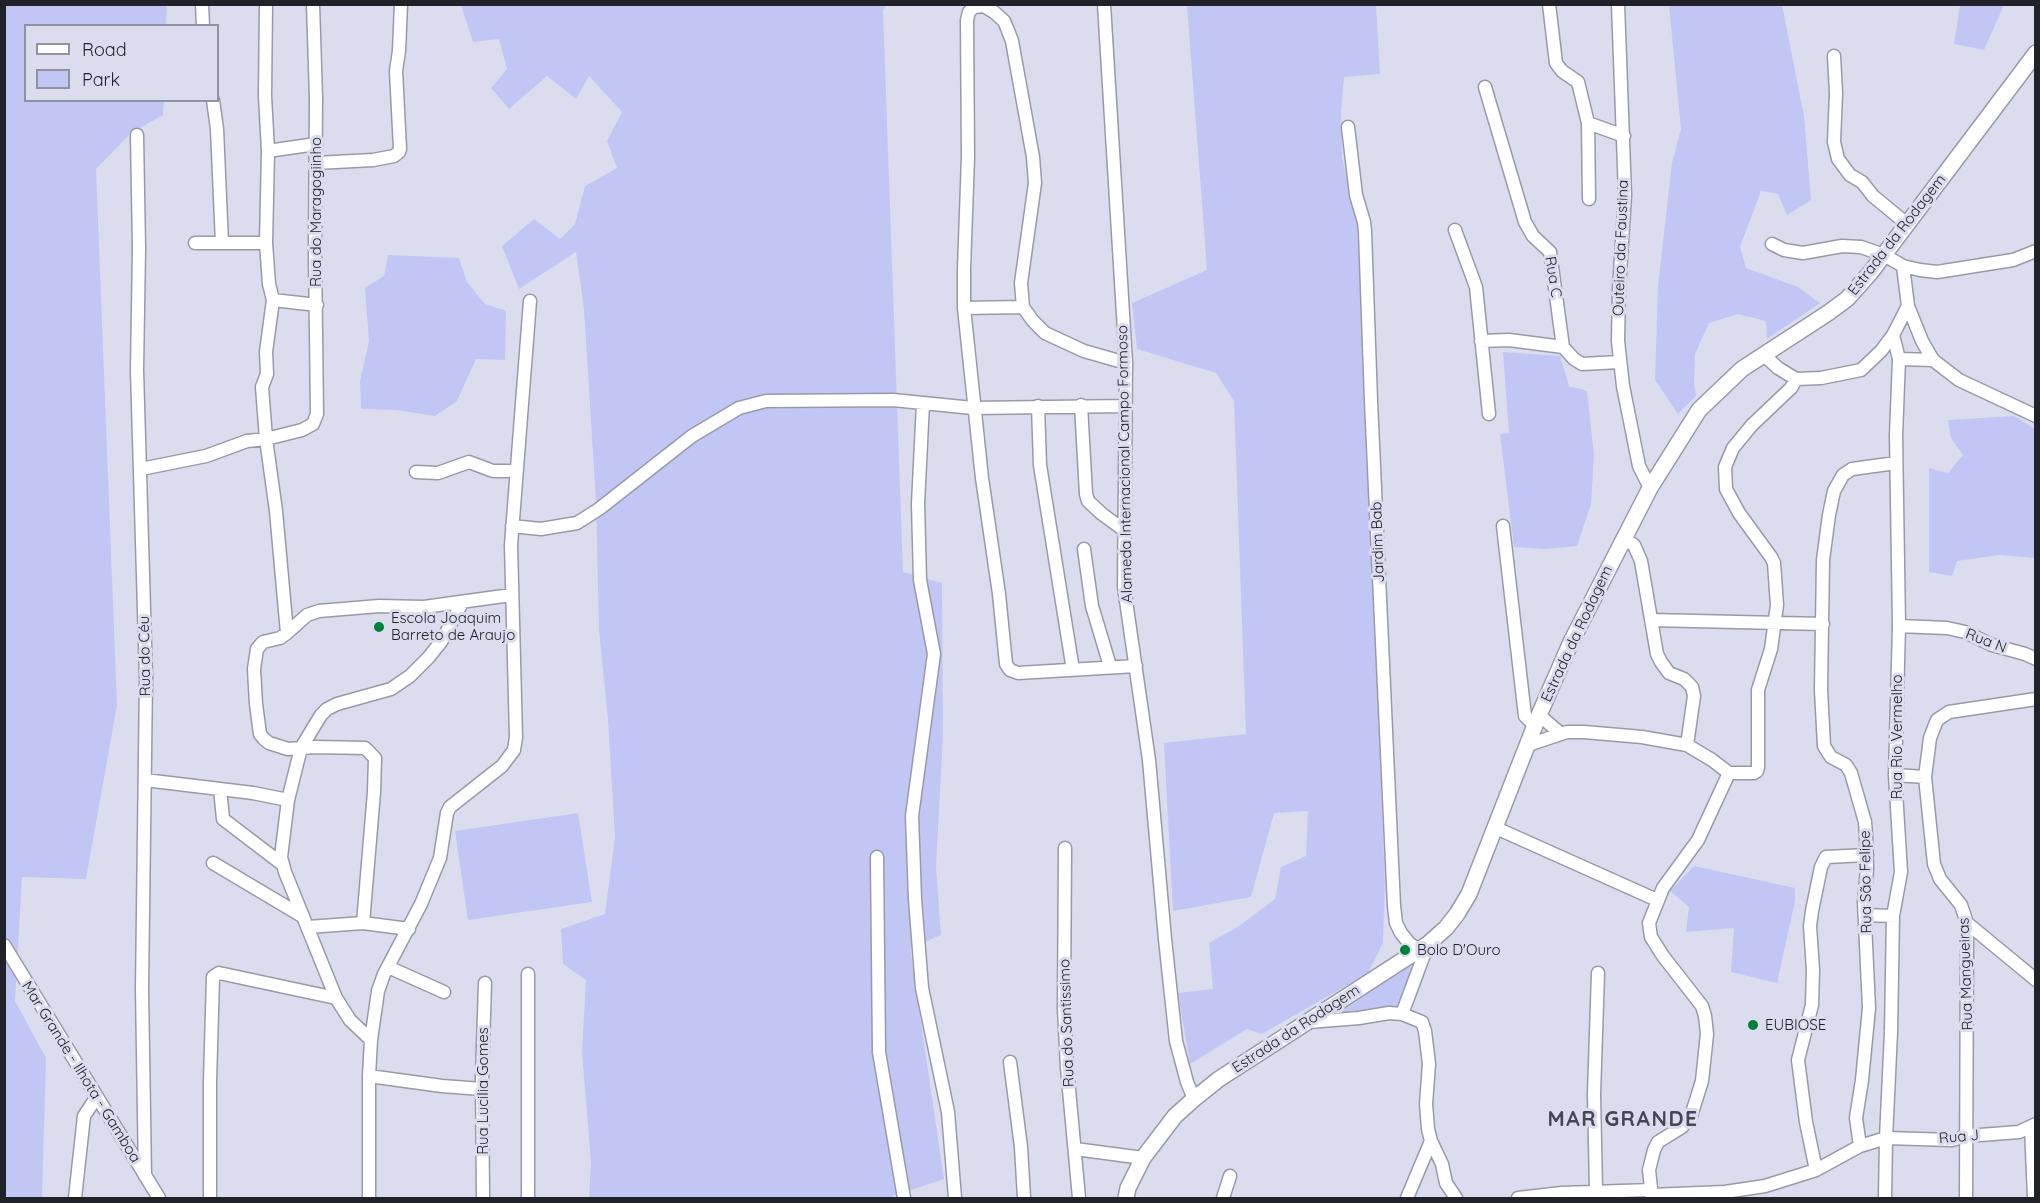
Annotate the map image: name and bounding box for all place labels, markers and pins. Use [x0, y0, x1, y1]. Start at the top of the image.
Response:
place label: Escola Joaquim Barreto de Araujo [391, 609, 515, 644]
marker: Escola Joaquim Barreto de Araujo [372, 620, 386, 634]
place label: Bolo D'Ouro [1417, 941, 1500, 959]
marker: Bolo D'Ouro [1398, 943, 1412, 957]
place label: EUBIOSE [1765, 1016, 1826, 1034]
marker: EUBIOSE [1746, 1018, 1760, 1032]

